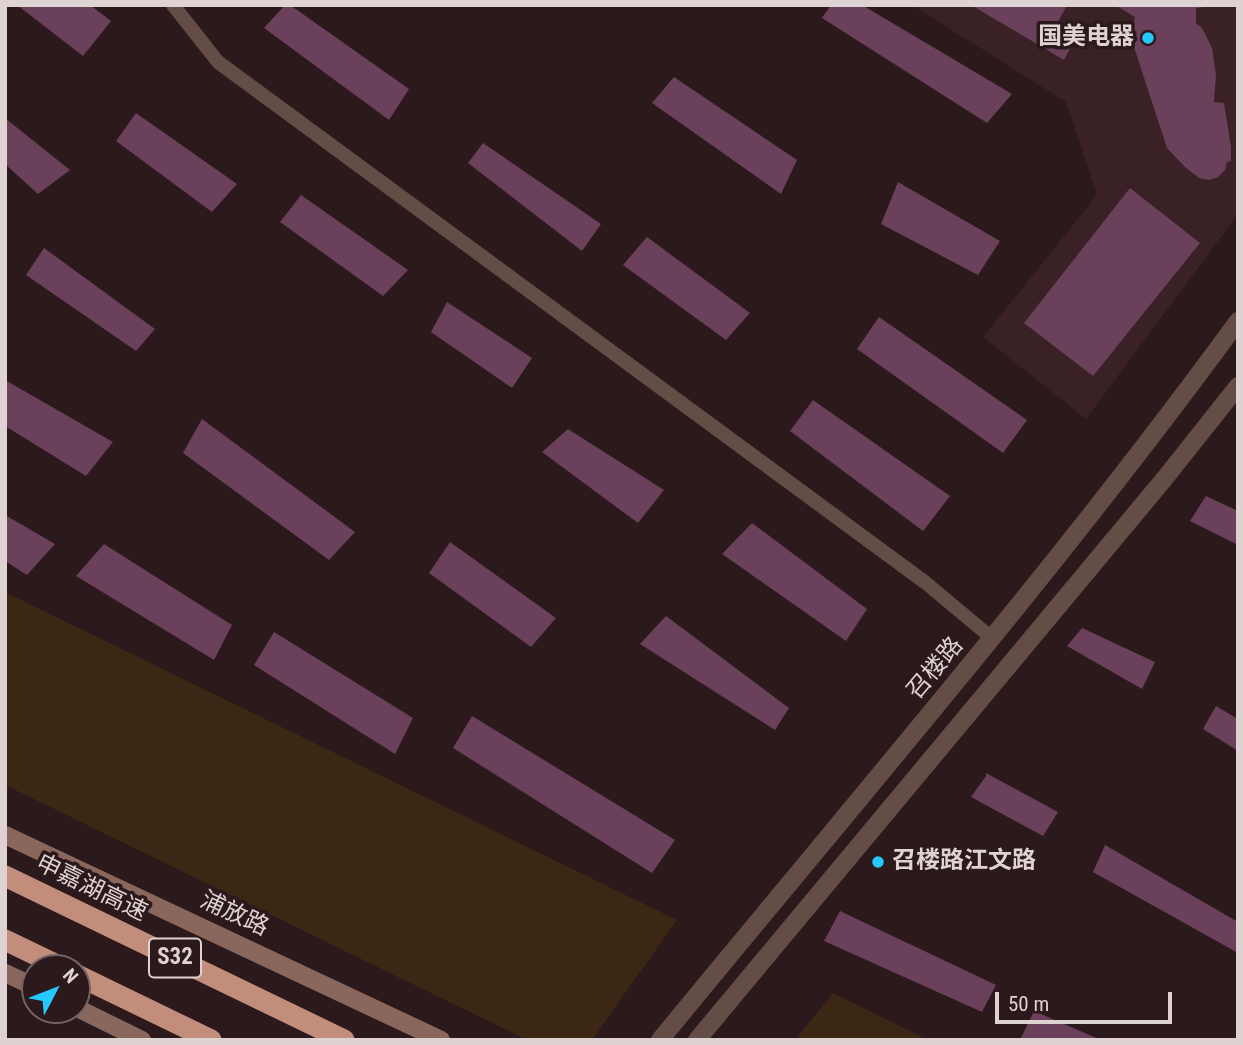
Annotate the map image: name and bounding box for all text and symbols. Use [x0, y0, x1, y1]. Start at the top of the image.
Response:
place label: 国美电器 [1038, 24, 1134, 52]
marker: 国美电器 [1140, 30, 1156, 46]
street label: 召楼路 [902, 632, 970, 706]
place label: 召楼路江文路 [892, 848, 1036, 876]
street label: 申嘉湖高速 [31, 850, 151, 928]
marker: 召楼路江文路 [870, 854, 886, 870]
street label: 浦放路 [195, 887, 273, 943]
road number: S32 [149, 939, 201, 978]
north arrow [21, 954, 91, 1024]
text: N [58, 964, 83, 988]
scale bar [998, 978, 1175, 1022]
text: 50 m [1008, 992, 1049, 1016]

